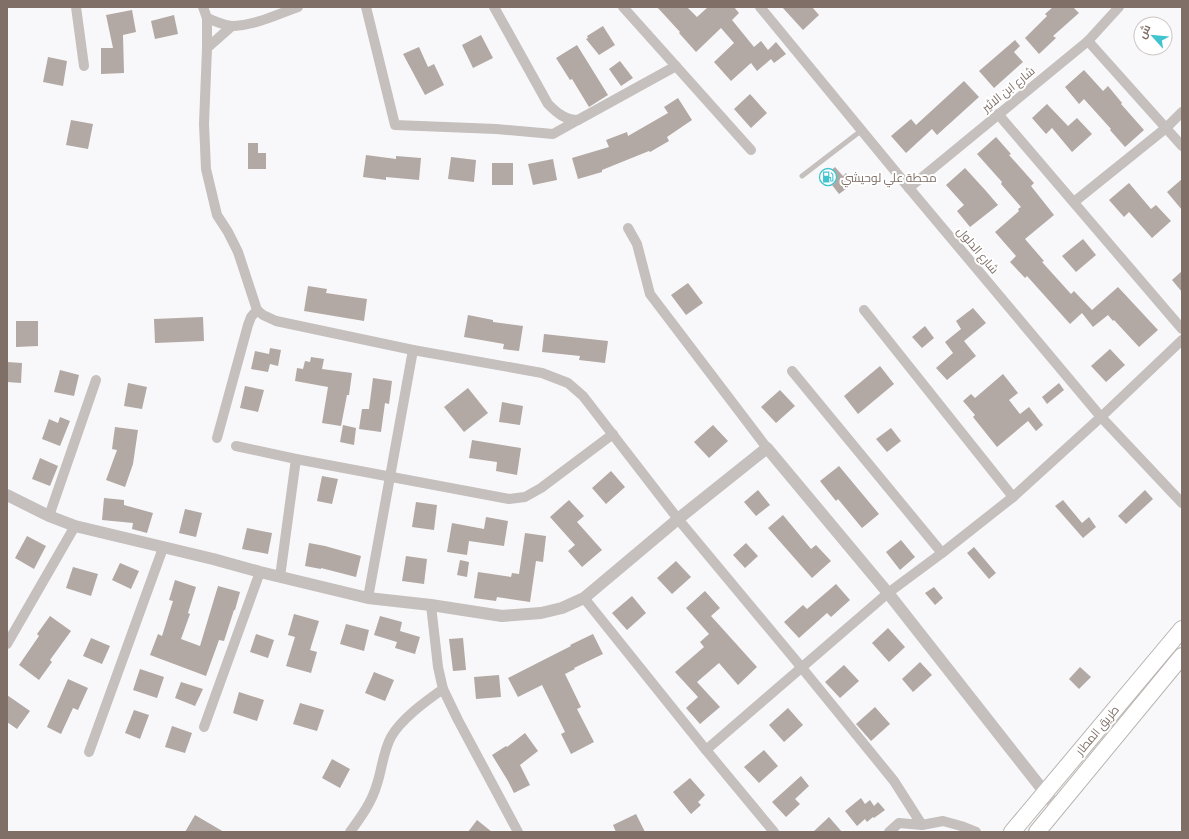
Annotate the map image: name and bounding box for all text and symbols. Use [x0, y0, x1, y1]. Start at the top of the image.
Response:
north arrow [1133, 16, 1173, 56]
text: ش [1134, 22, 1154, 41]
street label: شارع ابن الاثير [977, 62, 1038, 116]
fuel station icon: محطة علي لوحيشي [818, 167, 838, 187]
place label: محطة علي لوحيشي [841, 169, 937, 188]
street label: شارع الدلول [953, 223, 1003, 277]
street label: طريق المطار [1071, 701, 1123, 759]

